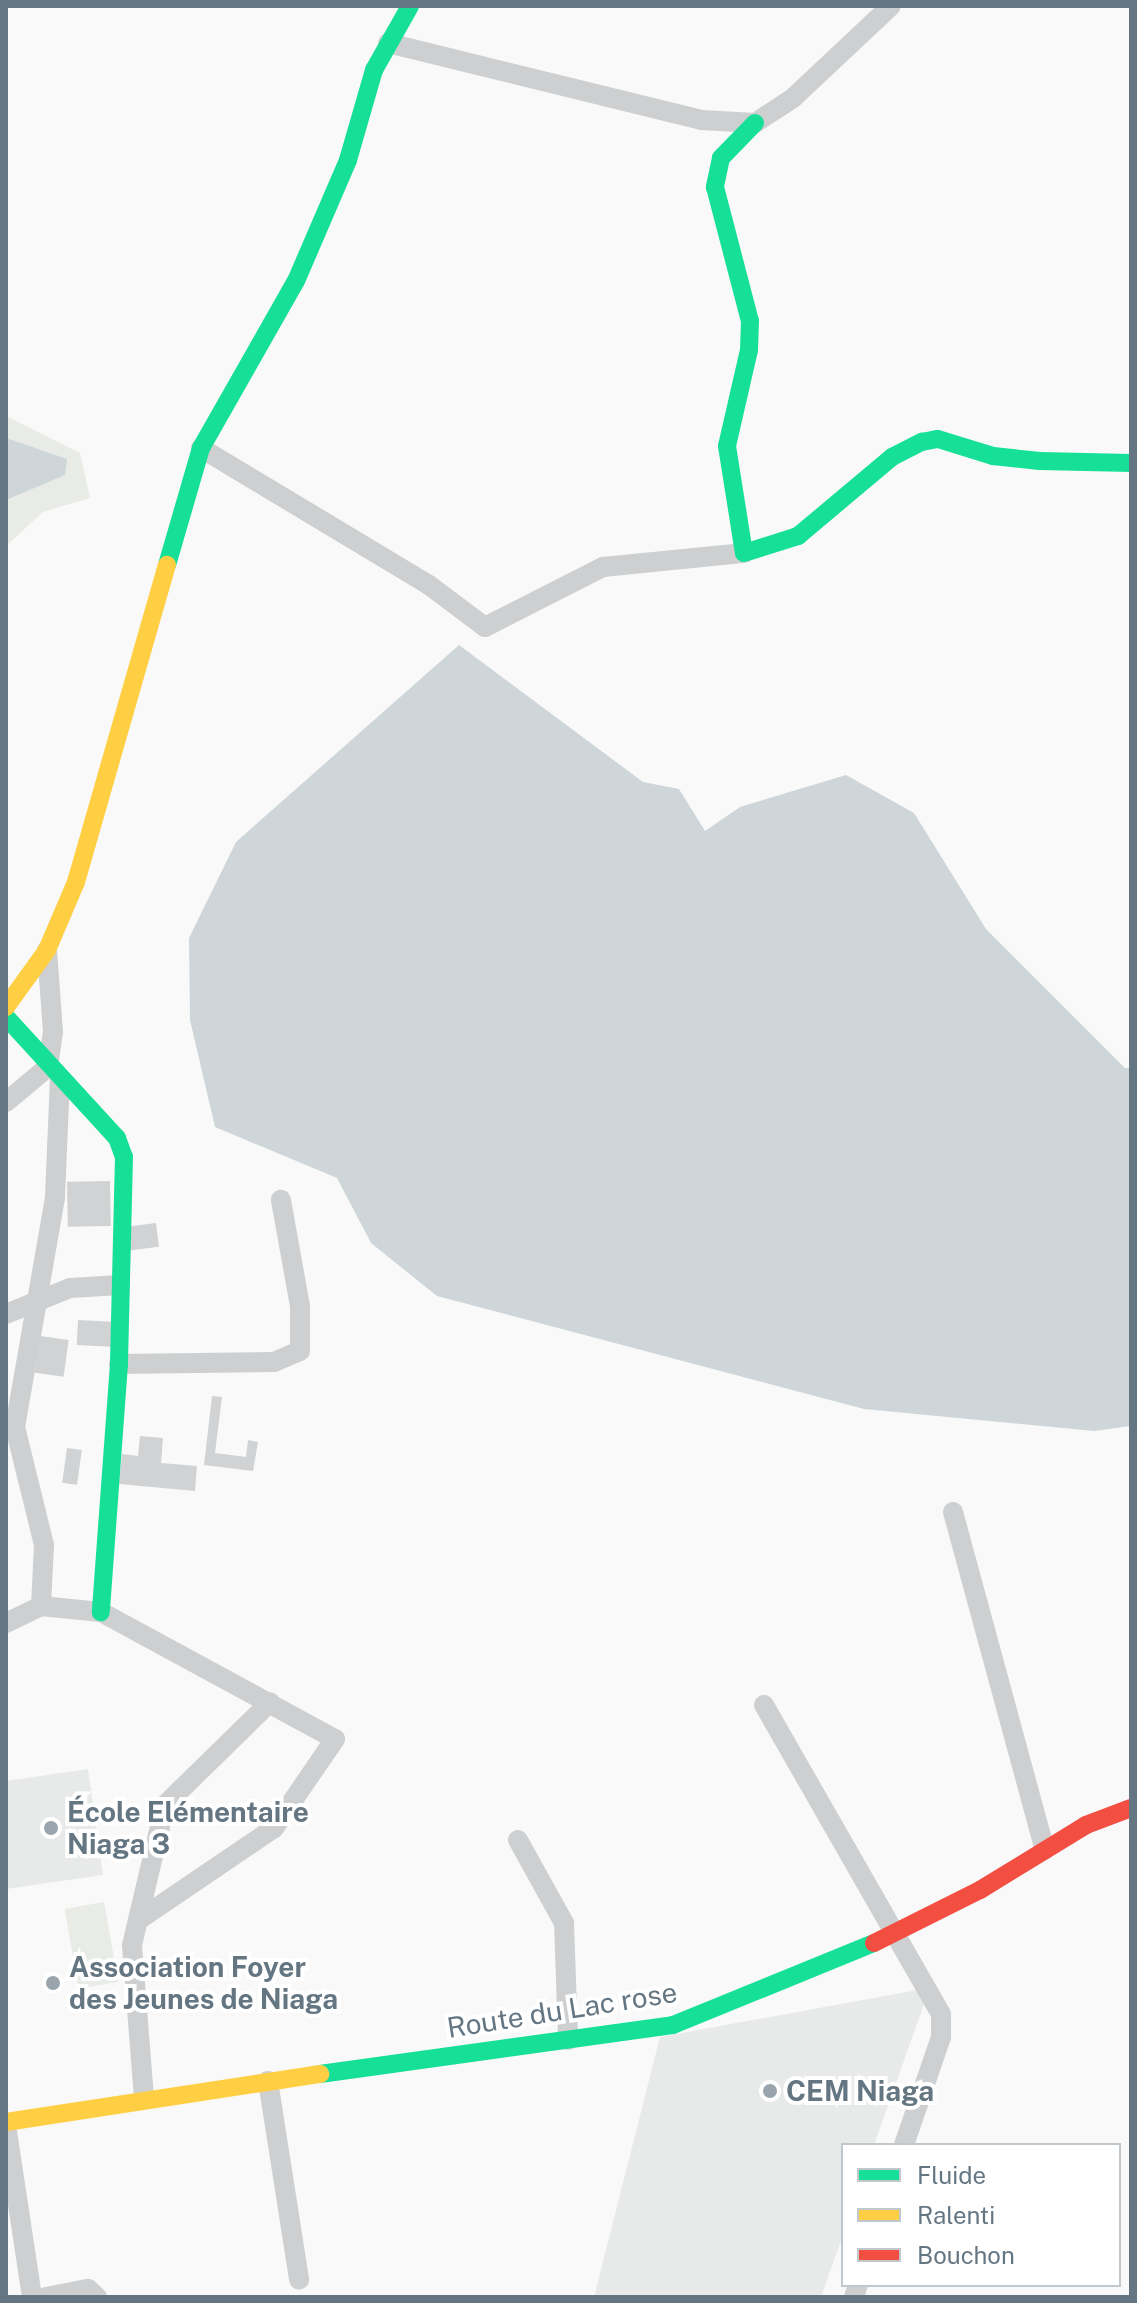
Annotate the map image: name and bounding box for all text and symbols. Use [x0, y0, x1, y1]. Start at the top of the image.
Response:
place label: École Elémentaire Niaga 3 [67, 1795, 309, 1861]
marker: École Elémentaire Niaga 3 [42, 1819, 60, 1837]
place label: Association Foyer des Jeunes de Niaga [69, 1950, 339, 2016]
marker: Association Foyer des Jeunes de Niaga [44, 1974, 62, 1992]
street label: Route du Lac rose [444, 1975, 680, 2045]
place label: CEM Niaga [786, 2074, 934, 2108]
marker: CEM Niaga [761, 2082, 779, 2100]
legend [841, 2143, 1121, 2287]
text: Fluide [917, 2161, 986, 2189]
text: Ralenti [917, 2201, 995, 2229]
text: Bouchon [917, 2241, 1015, 2269]

